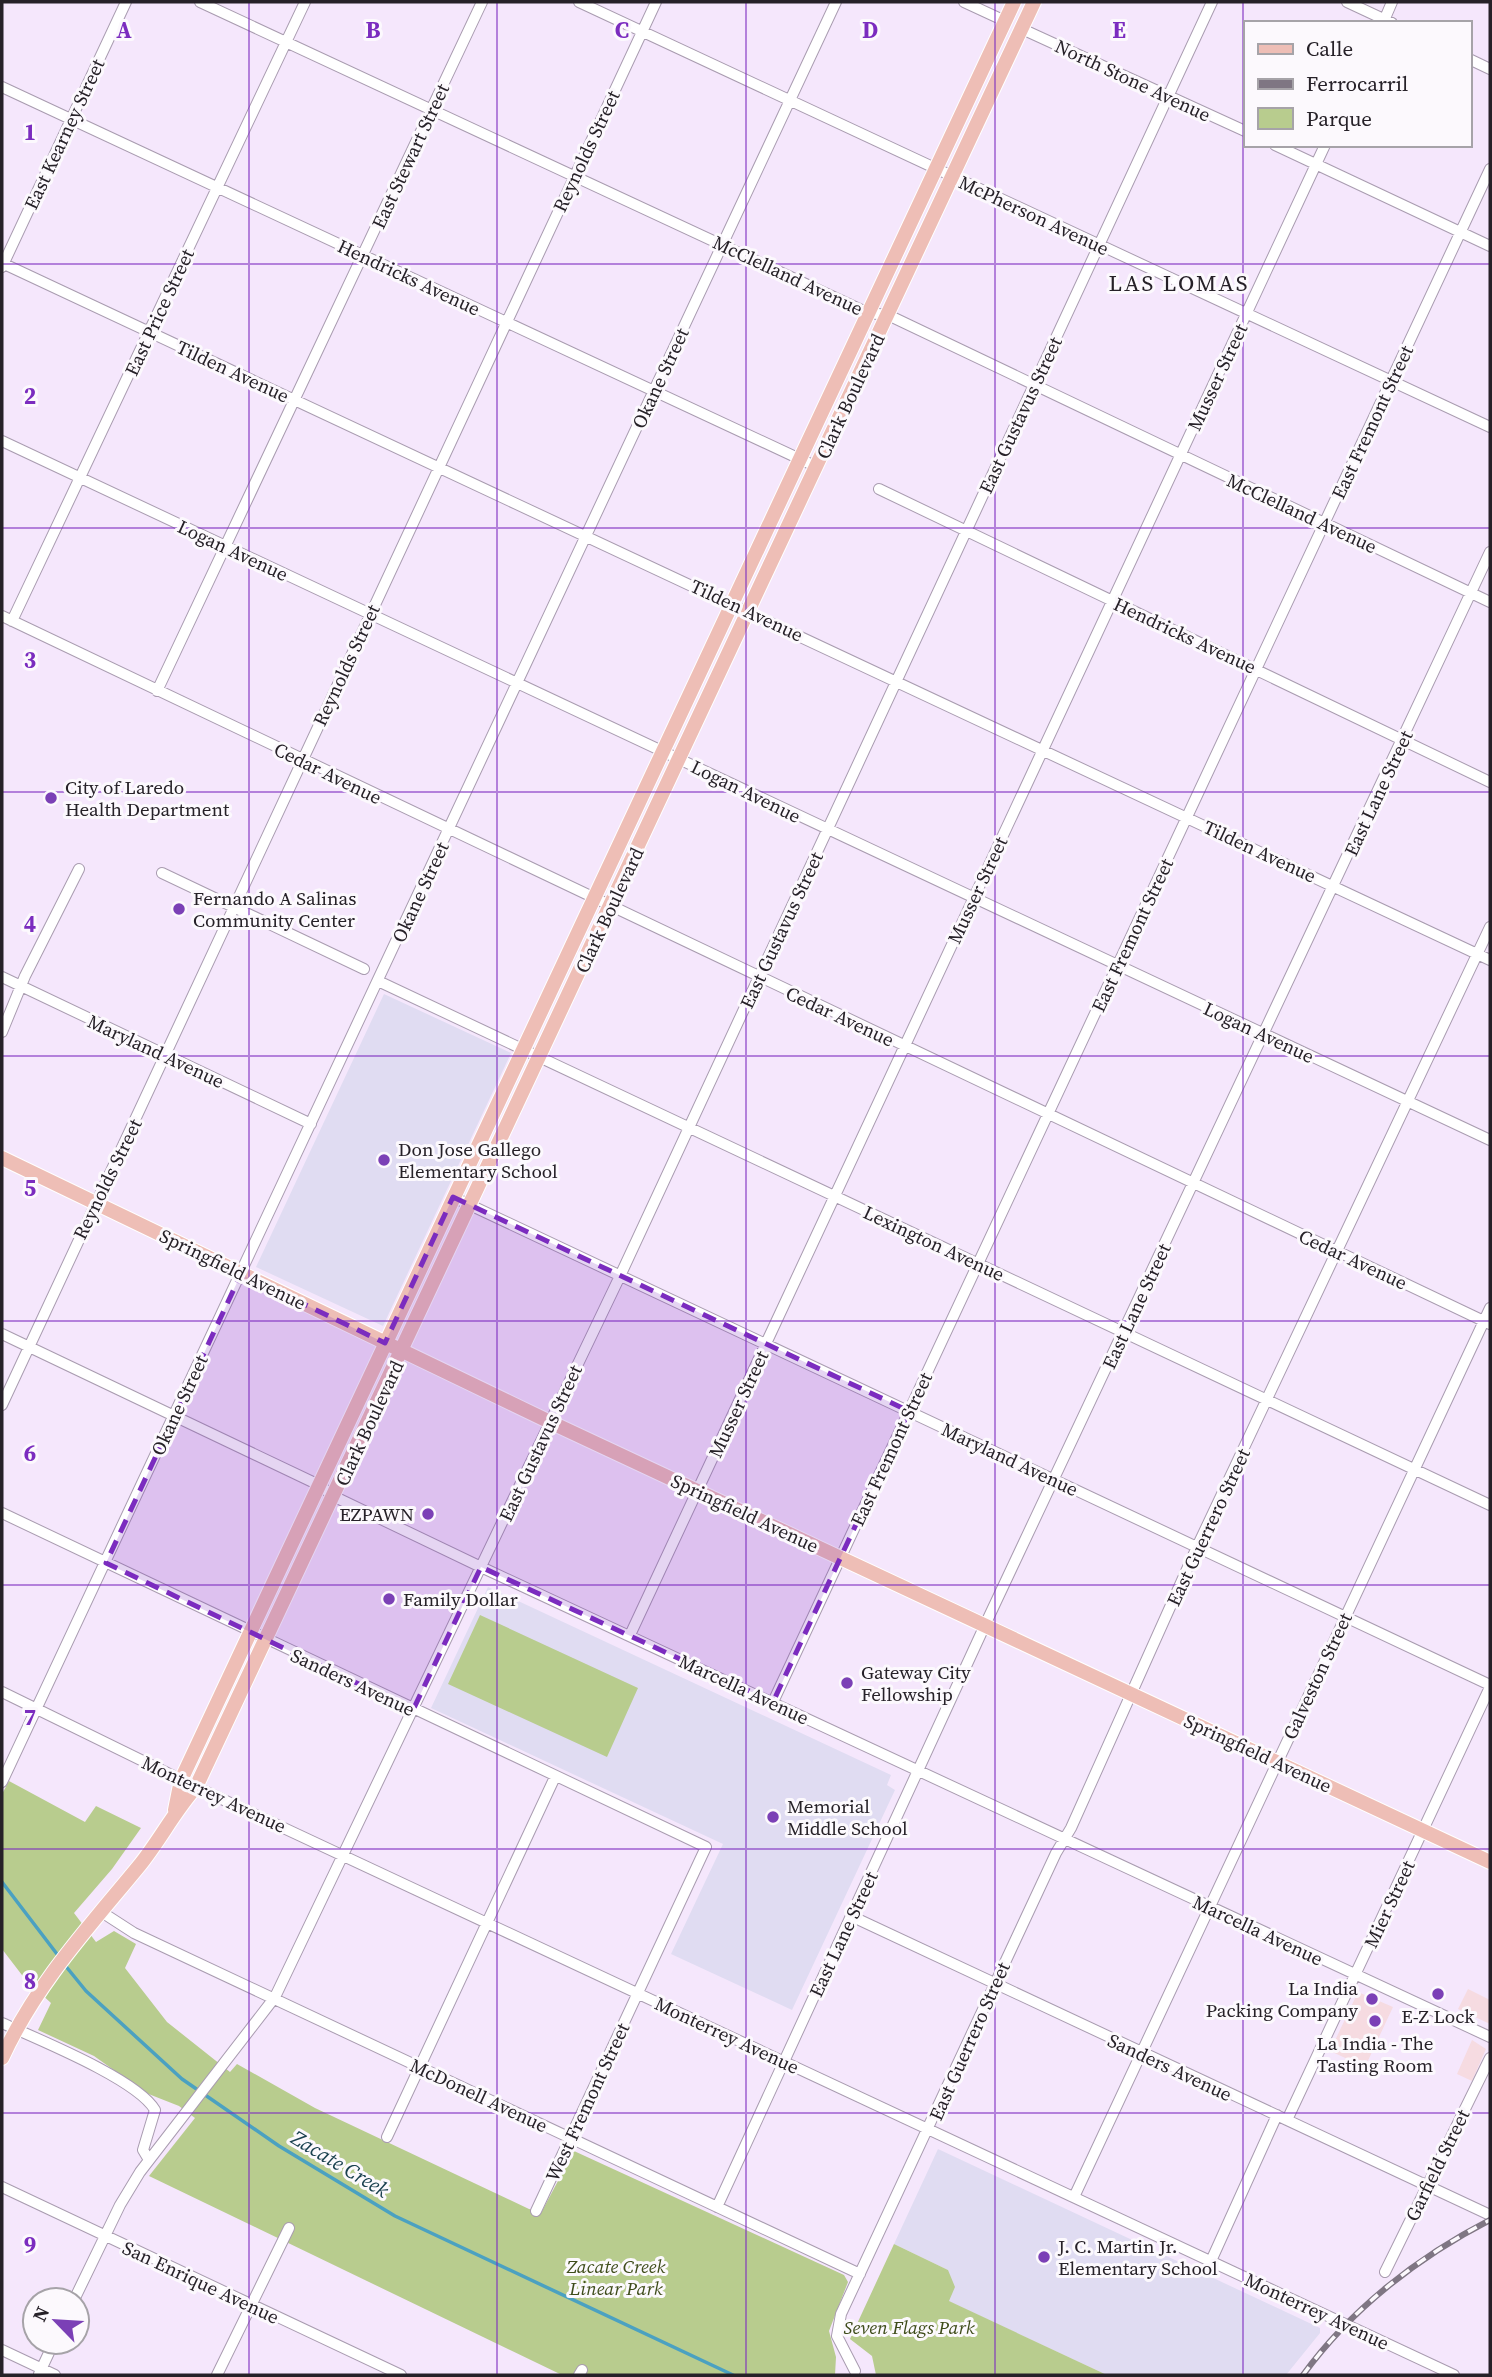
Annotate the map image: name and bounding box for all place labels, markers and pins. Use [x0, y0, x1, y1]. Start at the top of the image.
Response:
place label: City of Laredo Health Department [65, 774, 230, 822]
marker: City of Laredo Health Department [43, 790, 59, 806]
place label: Fernando A Salinas Community Center [193, 885, 356, 933]
marker: Fernando A Salinas Community Center [171, 901, 187, 917]
place label: Don Jose Gallego Elementary School [398, 1136, 558, 1184]
marker: Don Jose Gallego Elementary School [376, 1152, 392, 1168]
place label: EZPAWN [339, 1501, 414, 1527]
marker: EZPAWN [420, 1506, 436, 1522]
place label: Family Dollar [403, 1586, 518, 1612]
marker: Family Dollar [381, 1591, 397, 1607]
place label: Gateway City Fellowship [861, 1659, 971, 1707]
marker: Gateway City Fellowship [839, 1675, 855, 1691]
place label: Memorial Middle School [787, 1793, 908, 1841]
marker: Memorial Middle School [765, 1809, 781, 1825]
place label: La India Packing Company [1206, 1975, 1358, 2023]
marker: E-Z Lock [1430, 1986, 1446, 2002]
marker: La India Packing Company [1364, 1991, 1380, 2007]
place label: E-Z Lock [1401, 2003, 1475, 2029]
marker: La India - The Tasting Room [1367, 2013, 1383, 2029]
place label: La India - The Tasting Room [1316, 2030, 1434, 2078]
place label: J. C. Martin Jr. Elementary School [1057, 2233, 1218, 2281]
marker: J. C. Martin Jr. Elementary School [1036, 2249, 1052, 2265]

